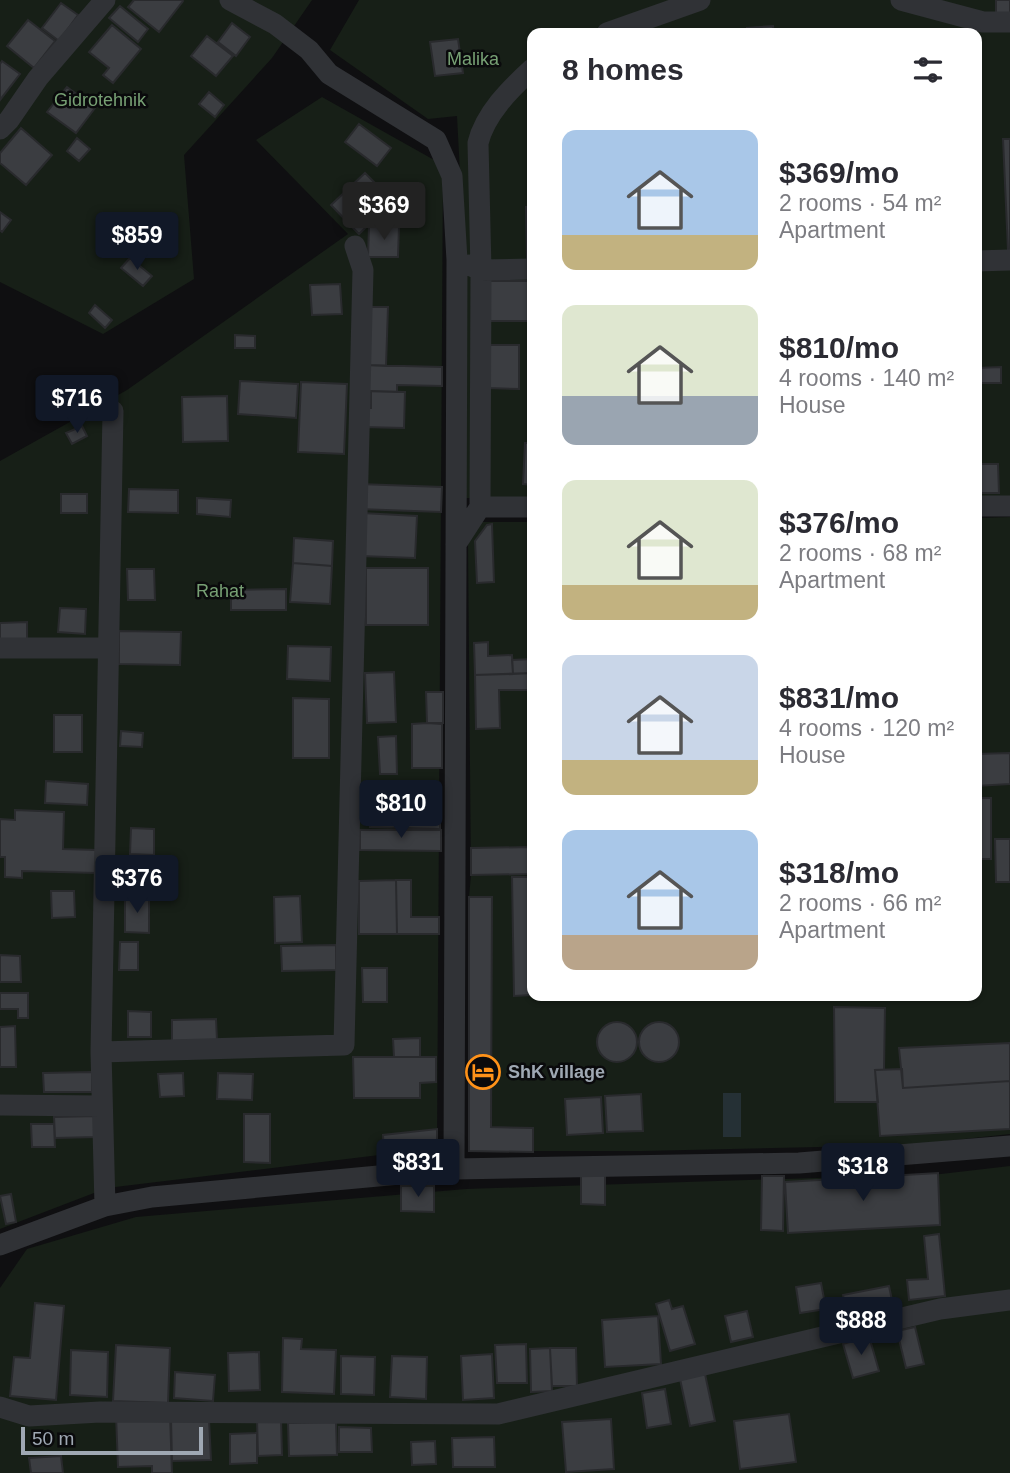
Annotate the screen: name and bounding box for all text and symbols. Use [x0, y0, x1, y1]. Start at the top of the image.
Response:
park label: Malika [447, 49, 500, 69]
icon: filters [909, 51, 947, 89]
text: 8 homes [562, 53, 684, 86]
park label: Gidrotehnik [54, 90, 147, 110]
text: $369/mo [779, 156, 899, 189]
icon: home [618, 158, 702, 242]
pin: $369 [343, 182, 425, 242]
text: 2 rooms · 54 m² [779, 190, 941, 216]
text: $369 [358, 192, 410, 218]
pin: $859 [96, 212, 178, 272]
text: Apartment [779, 217, 885, 243]
text: $859 [111, 222, 163, 248]
text: $810/mo [779, 331, 899, 364]
icon: home [618, 333, 702, 417]
text: 4 rooms · 140 m² [779, 365, 954, 391]
pin: $716 [36, 376, 118, 435]
text: $716 [51, 385, 103, 411]
text: House [779, 392, 845, 418]
text: $376/mo [779, 506, 899, 539]
icon: home [618, 508, 702, 592]
text: 2 rooms · 68 m² [779, 540, 941, 566]
text: Apartment [779, 567, 885, 593]
park label: Rahat [196, 581, 244, 601]
text: $831/mo [779, 681, 899, 714]
icon: home [618, 683, 702, 767]
text: 4 rooms · 120 m² [779, 715, 954, 741]
text: House [779, 742, 845, 768]
pin: $810 [360, 780, 442, 840]
text: $810 [375, 790, 427, 816]
pin: $376 [96, 856, 178, 915]
text: $318/mo [779, 856, 899, 889]
icon: home [618, 858, 702, 942]
text: $376 [111, 865, 163, 891]
text: 2 rooms · 66 m² [779, 890, 941, 916]
text: Apartment [779, 917, 885, 943]
hotel icon: ShK village [464, 1053, 502, 1091]
place label: ShK village [508, 1062, 605, 1082]
pin: $831 [377, 1140, 459, 1199]
pin: $318 [822, 1144, 904, 1203]
text: $831 [392, 1149, 444, 1175]
text: $318 [837, 1153, 889, 1179]
pin: $888 [820, 1298, 902, 1357]
text: $888 [835, 1307, 887, 1333]
scale bar [21, 1424, 203, 1456]
text: 50 m [32, 1428, 74, 1449]

